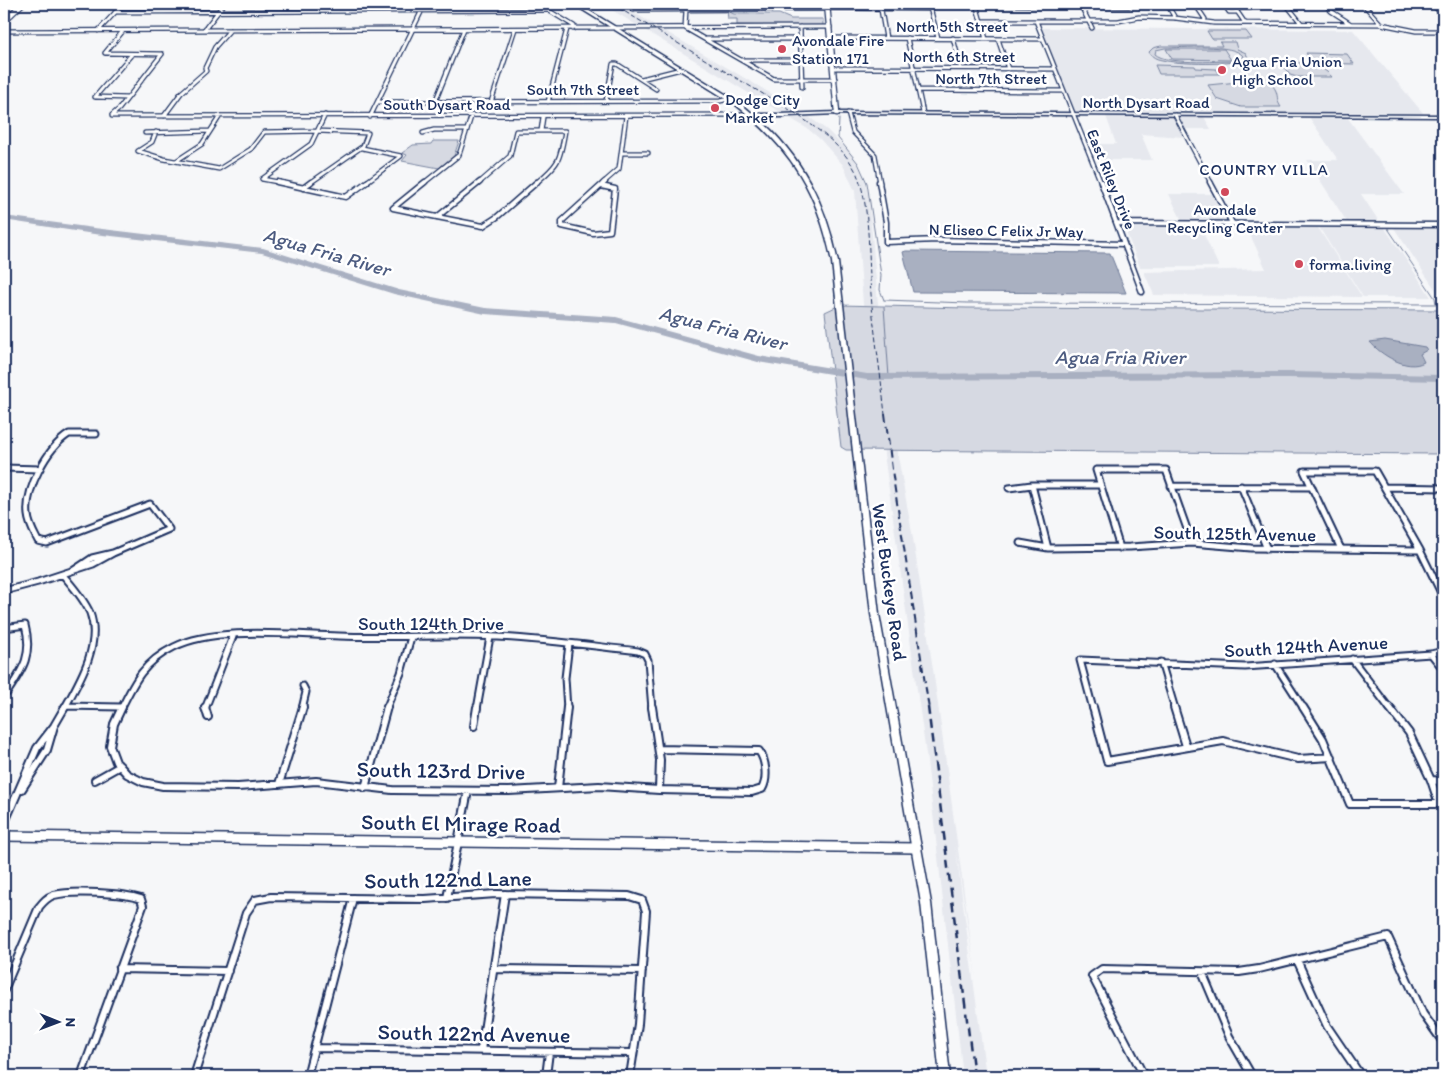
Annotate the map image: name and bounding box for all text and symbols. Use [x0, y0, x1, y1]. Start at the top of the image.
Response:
street label: North 5th Street [896, 17, 1008, 36]
place label: Avondale Fire Station 171 [792, 31, 884, 68]
marker: Avondale Fire Station 171 [776, 43, 788, 55]
street label: North 6th Street [903, 47, 1015, 66]
place label: Agua Fria Union High School [1232, 52, 1342, 89]
marker: Agua Fria Union High School [1216, 64, 1228, 76]
street label: North 7th Street [935, 69, 1047, 88]
street label: South 7th Street [527, 80, 639, 99]
place label: Dodge City Market [725, 90, 800, 127]
street label: North Dysart Road [1082, 93, 1210, 112]
street label: South Dysart Road [383, 95, 511, 114]
marker: Dodge City Market [709, 102, 721, 114]
street label: East Riley Drive [1083, 126, 1140, 232]
district label: COUNTRY VILLA [1199, 160, 1329, 179]
marker: Avondale Recycling Center [1219, 186, 1231, 198]
place label: Avondale Recycling Center [1167, 200, 1283, 237]
street label: N Eliseo C Felix Jr Way [929, 220, 1084, 241]
water label: Agua Fria River [261, 222, 395, 282]
place label: forma.living [1309, 255, 1392, 274]
marker: forma.living [1293, 258, 1305, 270]
water label: Agua Fria River [657, 301, 791, 356]
water label: Agua Fria River [1055, 345, 1187, 369]
street label: West Buckeye Road [867, 502, 912, 663]
street label: South 125th Avenue [1153, 521, 1317, 546]
street label: South 124th Drive [358, 612, 504, 635]
street label: South 124th Avenue [1223, 631, 1389, 662]
street label: South 123rd Drive [356, 756, 526, 785]
street label: South El Mirage Road [361, 808, 561, 839]
street label: South 122nd Lane [364, 865, 532, 894]
north arrow [32, 998, 82, 1048]
text: N [62, 1017, 79, 1027]
street label: South 122nd Avenue [377, 1018, 571, 1049]

